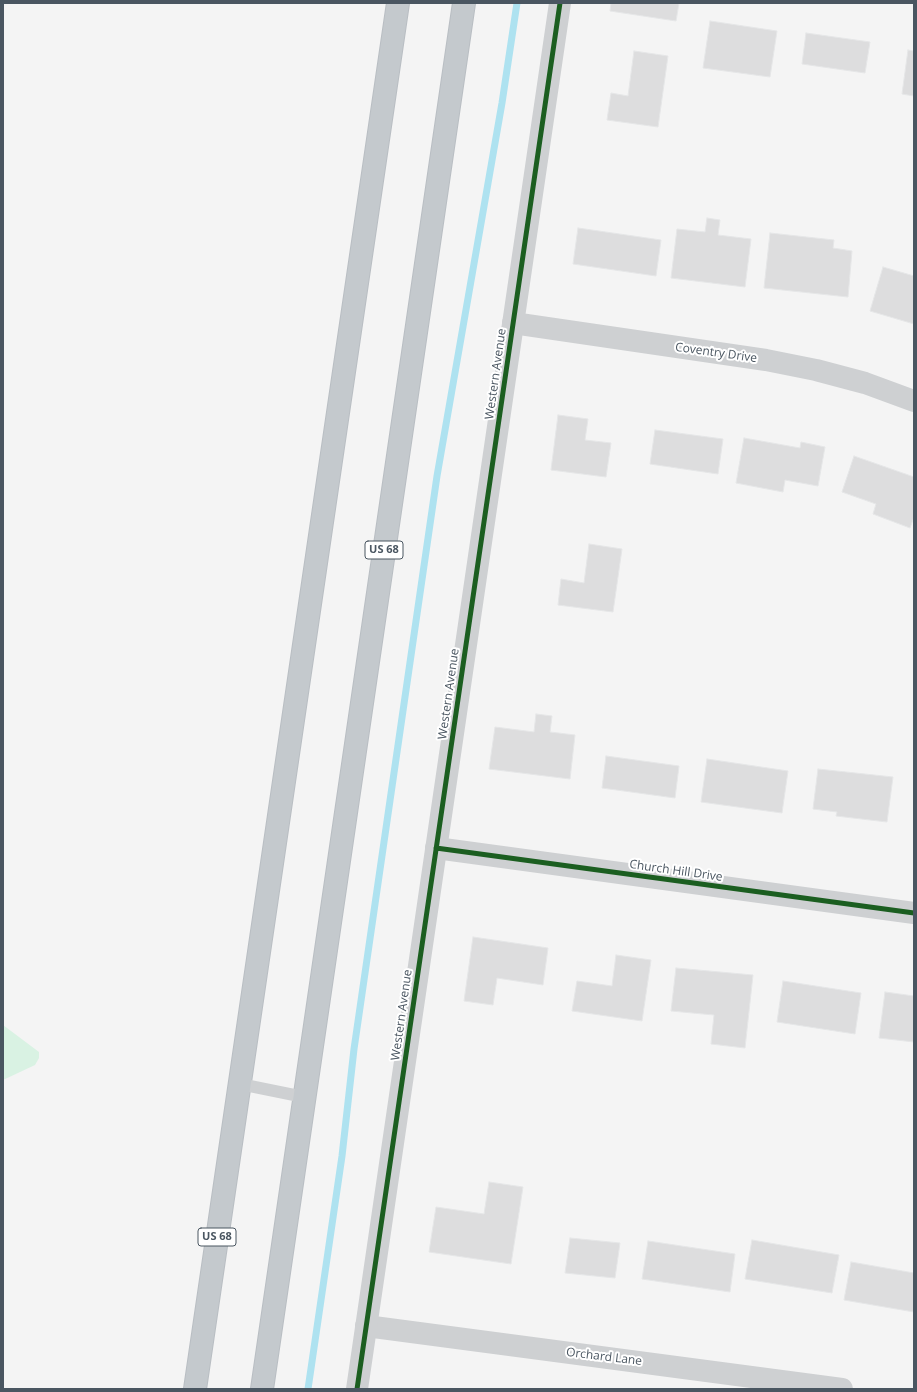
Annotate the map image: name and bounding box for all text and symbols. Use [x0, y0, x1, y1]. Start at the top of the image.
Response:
street label: Western Avenue [482, 328, 510, 420]
street label: Coventry Drive [674, 340, 758, 366]
road number: US 68 [365, 541, 403, 559]
street label: Western Avenue [435, 648, 463, 740]
street label: Church Hill Drive [629, 857, 723, 885]
street label: Western Avenue [388, 969, 416, 1061]
road number: US 68 [198, 1228, 236, 1246]
street label: Orchard Lane [565, 1345, 643, 1369]

